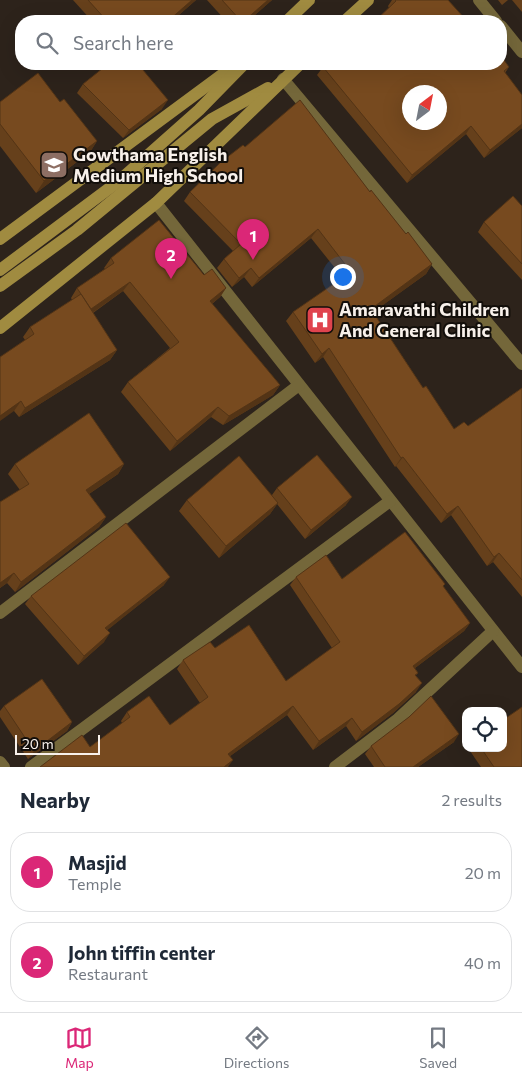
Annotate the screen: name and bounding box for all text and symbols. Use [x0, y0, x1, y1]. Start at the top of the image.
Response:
search box [15, 15, 507, 70]
icon: search [33, 29, 61, 57]
text: Search here [73, 31, 173, 54]
north arrow [402, 85, 447, 130]
place label: Gowthama English Medium High School [73, 143, 243, 186]
school or university icon: Gowthama English Medium High School [39, 150, 69, 180]
pin: 1 [237, 219, 269, 260]
pin: 2 [155, 238, 187, 279]
your location [330, 264, 356, 290]
place label: Amaravathi Children And General Clinic [339, 298, 509, 341]
hospital icon: Amaravathi Children And General Clinic [305, 305, 335, 335]
map controls [462, 707, 507, 752]
button: locate [462, 707, 507, 752]
scale bar [15, 732, 100, 755]
text: 20 m [22, 735, 54, 752]
text: Nearby [20, 787, 90, 812]
text: 2 results [441, 790, 502, 809]
text: Masjid [68, 851, 127, 874]
text: 1 [33, 863, 41, 882]
text: 20 m [465, 863, 501, 882]
text: Temple [68, 874, 121, 893]
text: John tiffin center [68, 941, 215, 964]
text: 2 [32, 953, 42, 972]
text: 40 m [464, 953, 501, 972]
text: Restaurant [68, 964, 148, 983]
tab: Map [65, 1024, 94, 1071]
tab: Directions [224, 1024, 289, 1071]
tab: Saved [419, 1024, 457, 1071]

